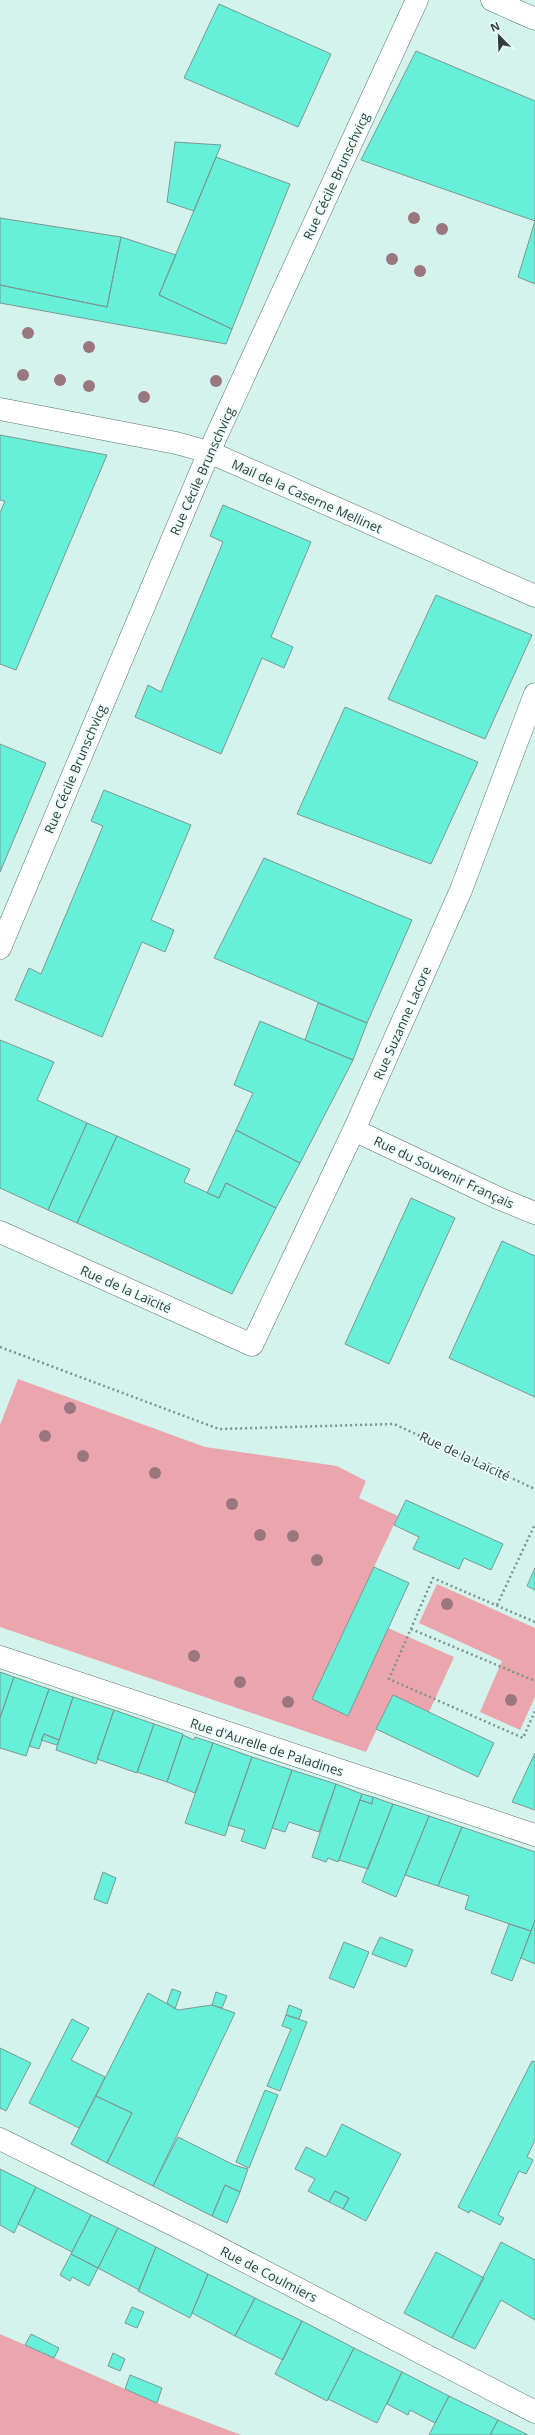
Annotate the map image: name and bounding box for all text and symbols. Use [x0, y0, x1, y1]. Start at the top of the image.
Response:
north arrow [479, 16, 519, 56]
text: N [488, 18, 502, 35]
street label: Rue Cécile Brunschvicg [299, 109, 373, 243]
street label: Rue Cécile Brunschvicg [166, 404, 238, 538]
street label: Mail de la Caserne Mellinet [229, 455, 385, 538]
street label: Rue Cécile Brunschvicg [40, 702, 110, 836]
street label: Rue Suzanne Lacore [369, 963, 435, 1083]
street label: Rue du Souvenir Français [371, 1132, 517, 1212]
street label: Rue de la Laïcité [78, 1261, 174, 1317]
street label: Rue de la Laïcité [417, 1427, 513, 1485]
street label: Rue d'Aurelle de Paladines [188, 1714, 346, 1780]
street label: Rue de Coulmiers [217, 2242, 321, 2306]

